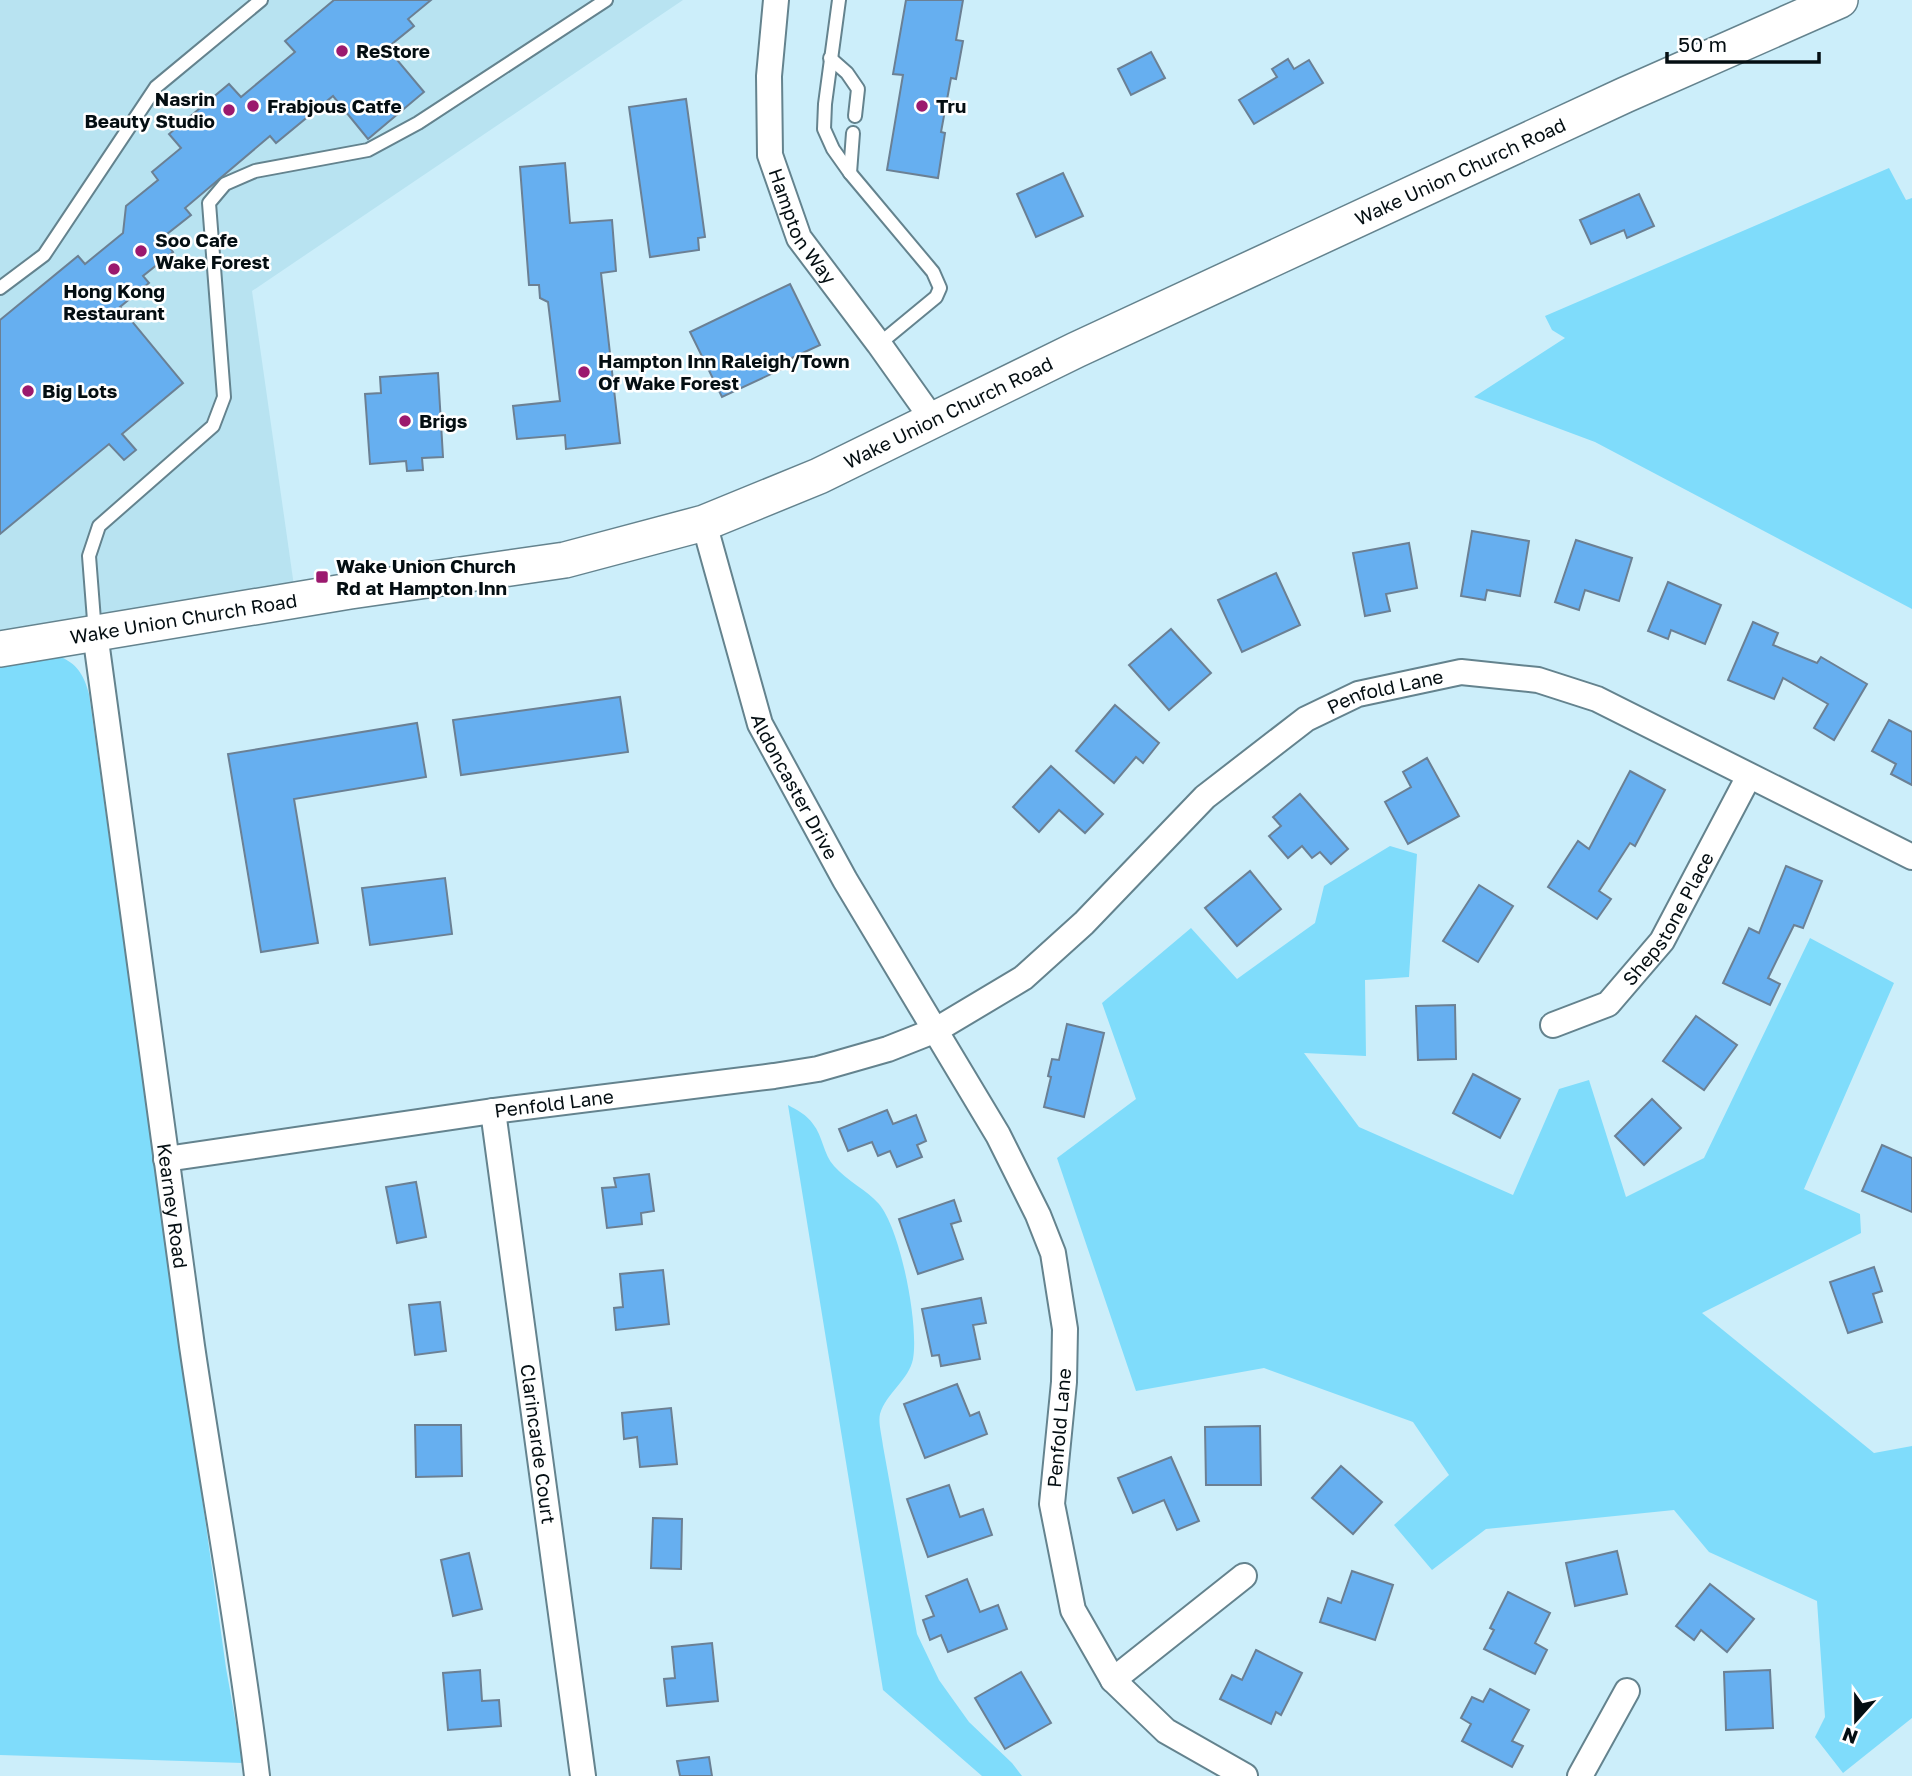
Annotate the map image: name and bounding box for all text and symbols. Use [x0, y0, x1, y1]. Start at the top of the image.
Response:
scale bar [1667, 21, 1819, 65]
text: 50 m [1678, 31, 1727, 57]
place label: ReStore [356, 39, 430, 62]
marker: ReStore [334, 43, 350, 59]
place label: Nasrin Beauty Studio [84, 87, 215, 132]
place label: Frabjous Catfe [267, 94, 402, 117]
place label: Tru [936, 94, 966, 117]
marker: Frabjous Catfe [245, 98, 261, 114]
marker: Tru [914, 98, 930, 114]
marker: Nasrin Beauty Studio [221, 102, 237, 118]
street label: Wake Union Church Road [1351, 112, 1569, 230]
street label: Hampton Way [765, 165, 842, 288]
place label: Soo Cafe Wake Forest [155, 228, 270, 273]
marker: Soo Cafe Wake Forest [133, 243, 149, 259]
marker: Hong Kong Restaurant [106, 261, 122, 277]
place label: Hong Kong Restaurant [63, 279, 165, 324]
place label: Hampton Inn Raleigh/Town Of Wake Forest [598, 349, 849, 394]
street label: Wake Union Church Road [840, 351, 1056, 473]
marker: Hampton Inn Raleigh/Town Of Wake Forest [576, 364, 592, 380]
place label: Big Lots [42, 379, 118, 402]
marker: Big Lots [20, 383, 36, 399]
place label: Brigs [419, 409, 468, 432]
marker: Brigs [397, 413, 413, 429]
place label: Wake Union Church Rd at Hampton Inn [336, 554, 516, 599]
marker: Wake Union Church Rd at Hampton Inn [314, 569, 330, 585]
street label: Wake Union Church Road [68, 588, 299, 648]
street label: Penfold Lane [1323, 664, 1445, 718]
street label: Aldoncaster Drive [747, 711, 843, 863]
street label: Shepstone Place [1617, 848, 1718, 990]
street label: Penfold Lane [493, 1084, 615, 1122]
street label: Kearney Road [153, 1142, 193, 1270]
street label: Clarincarde Court [516, 1363, 561, 1525]
street label: Penfold Lane [1042, 1367, 1075, 1489]
north arrow [1821, 1685, 1891, 1755]
text: N [1839, 1723, 1861, 1750]

